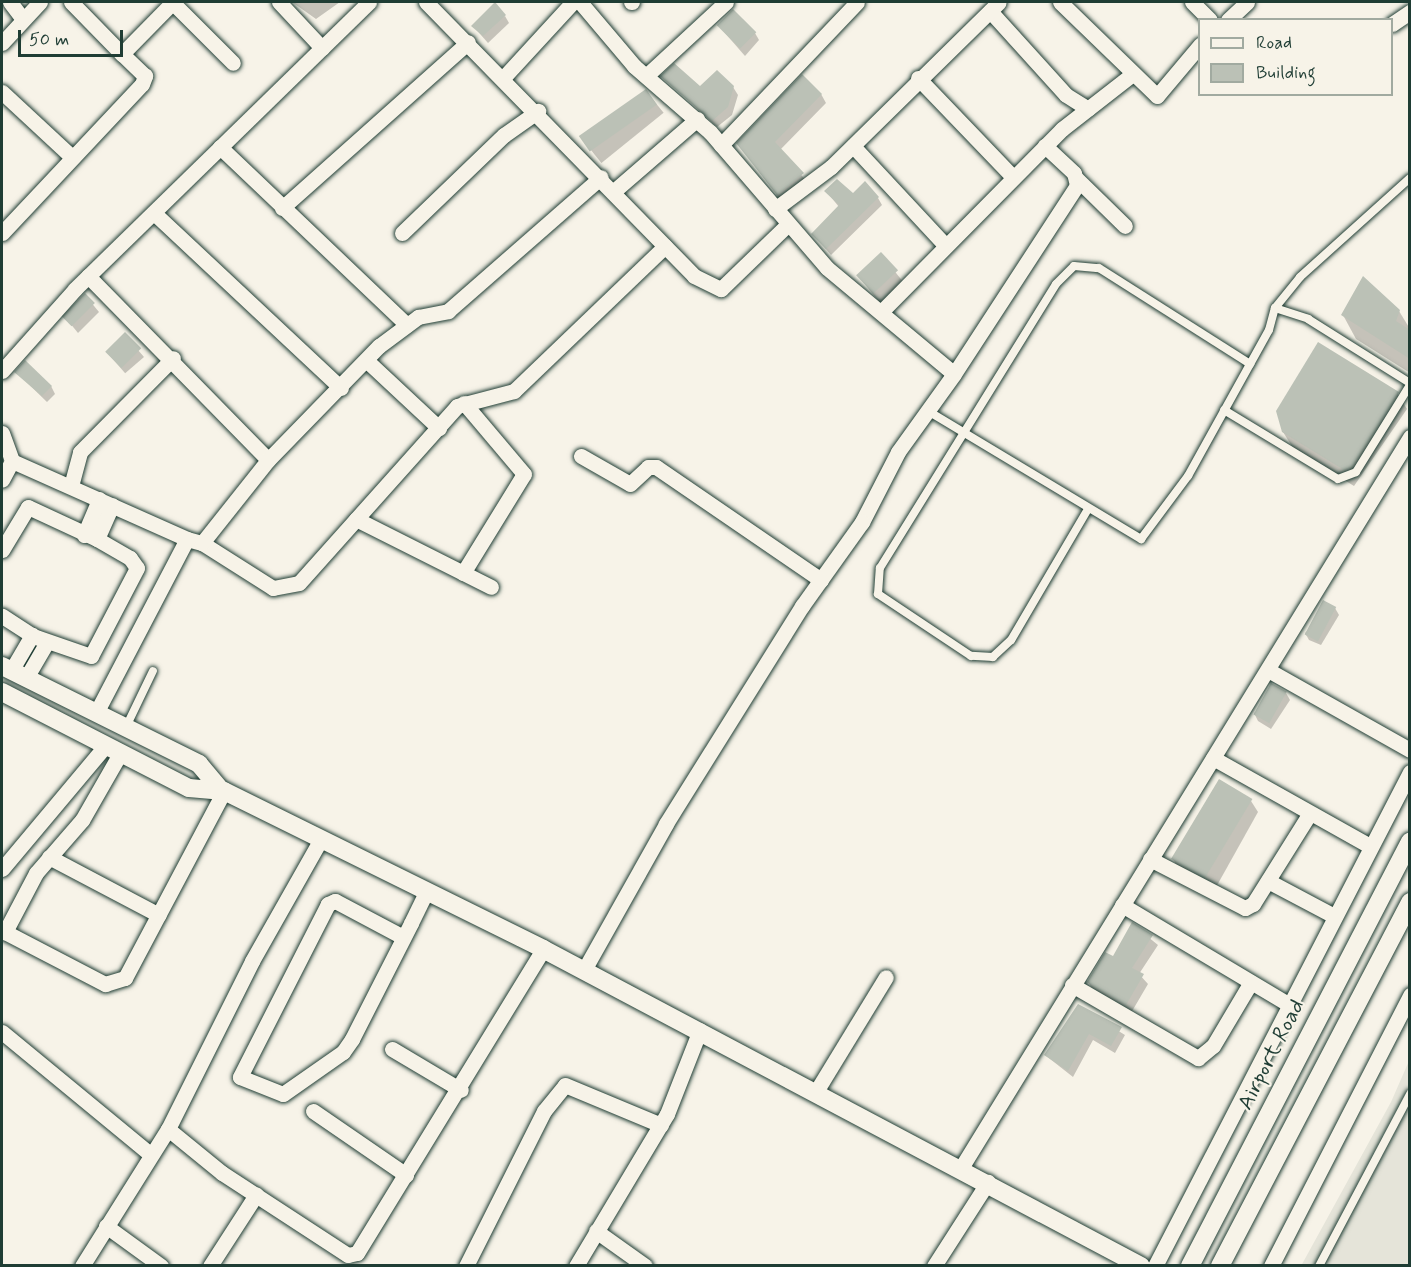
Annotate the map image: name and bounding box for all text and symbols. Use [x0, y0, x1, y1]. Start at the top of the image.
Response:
scale bar [21, 18, 126, 56]
legend [1198, 18, 1393, 96]
text: 50 m [29, 28, 69, 52]
text: Road [1256, 31, 1292, 55]
text: Building [1256, 61, 1316, 85]
street label: Airport Road [1233, 995, 1311, 1115]

